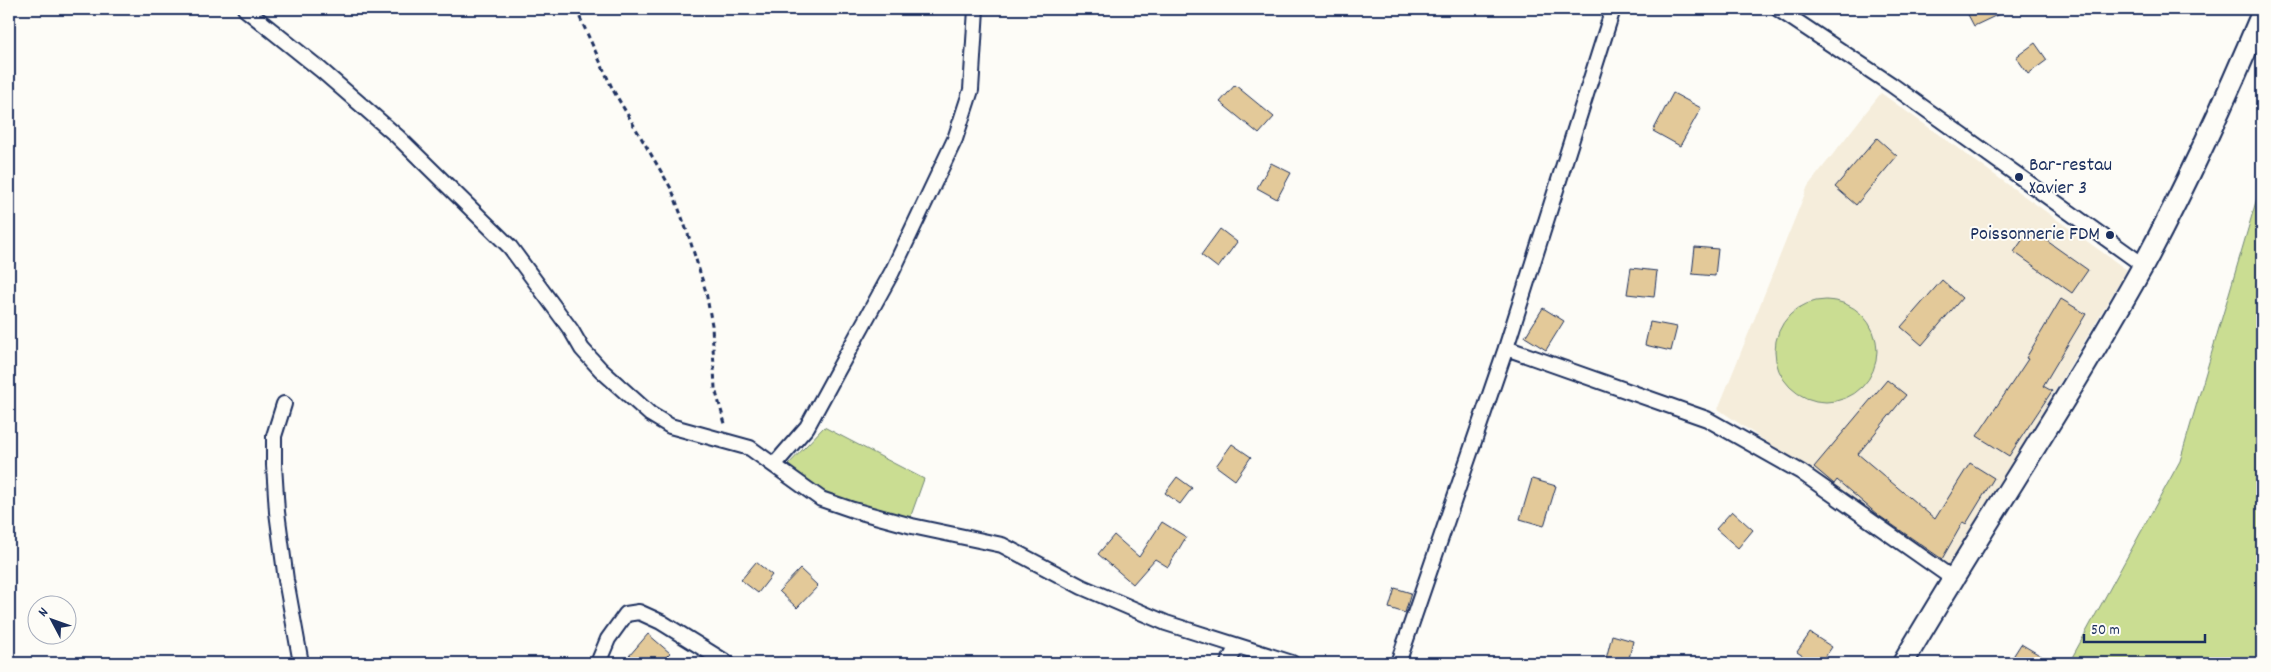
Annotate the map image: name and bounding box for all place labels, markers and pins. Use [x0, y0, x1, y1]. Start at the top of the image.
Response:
place label: Bar-restau Xavier 3 [2029, 152, 2112, 203]
marker: Bar-restau Xavier 3 [2013, 171, 2025, 183]
place label: Poissonnerie FDM [1970, 221, 2100, 249]
marker: Poissonnerie FDM [2104, 229, 2116, 241]

